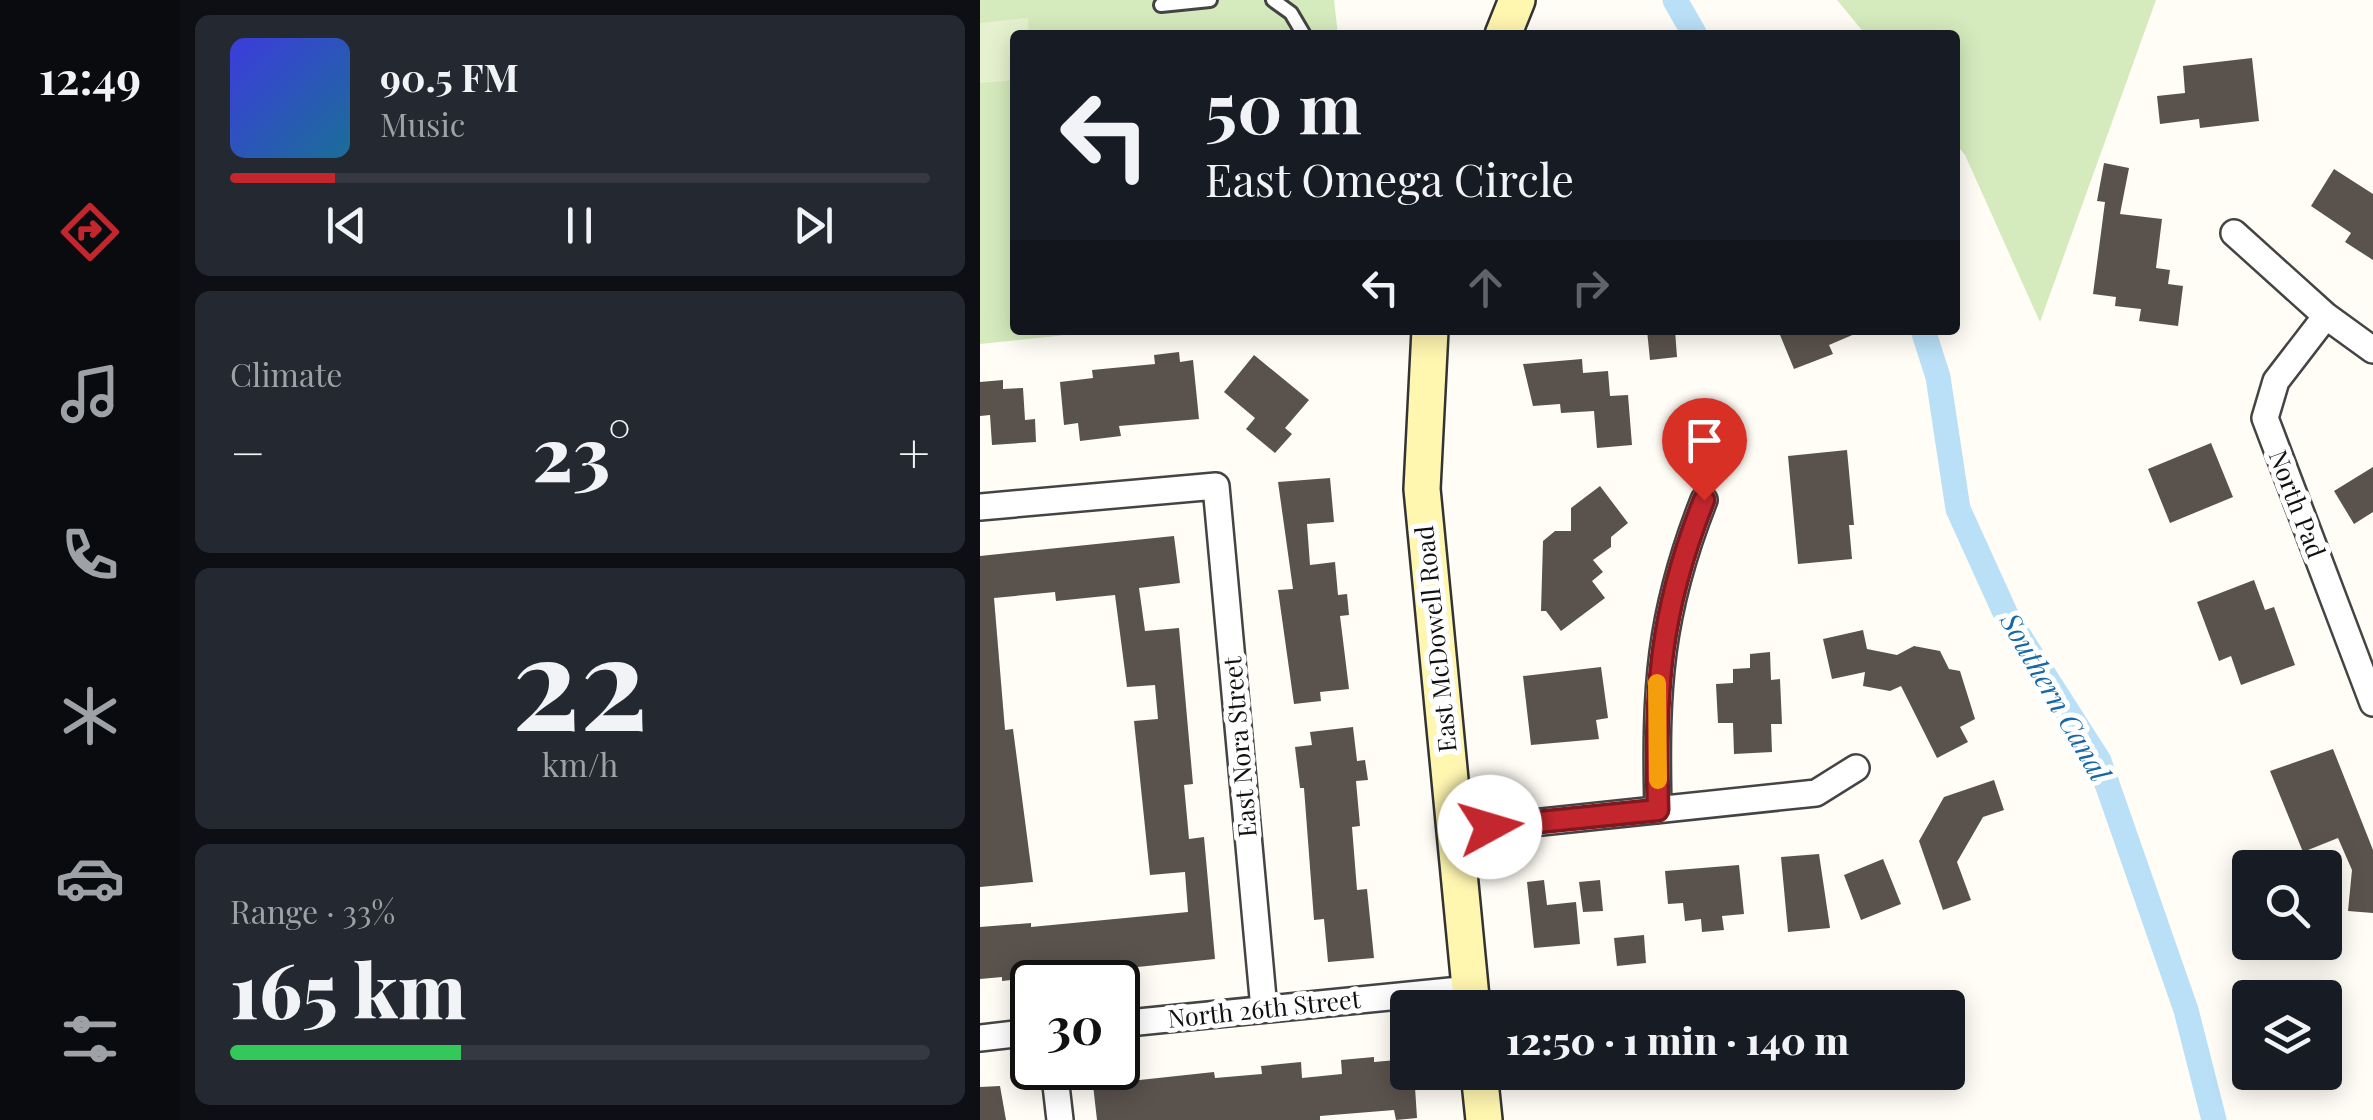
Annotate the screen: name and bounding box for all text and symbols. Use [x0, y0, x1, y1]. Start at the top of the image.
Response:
text: 12:49 [39, 46, 141, 106]
text: 90.5 FM [380, 51, 519, 102]
text: 50 m [1205, 58, 1362, 152]
icon: left [1040, 70, 1170, 200]
text: Music [380, 102, 465, 145]
text: East Omega Circle [1205, 148, 1574, 208]
icon: directions [55, 197, 125, 267]
icon: previous [319, 198, 374, 253]
icon: pause [552, 198, 607, 253]
icon: next [786, 198, 841, 253]
icon: left [1353, 260, 1408, 315]
icon: ahead [1458, 260, 1513, 315]
icon: right [1563, 260, 1618, 315]
text: Climate [230, 352, 342, 395]
icon: music [55, 359, 125, 429]
pin [1662, 398, 1747, 501]
text: 23° [532, 401, 631, 501]
icon: arrive [1677, 413, 1732, 468]
text: − [230, 414, 266, 488]
text: + [898, 414, 930, 488]
street label: North Pad [2263, 445, 2334, 562]
icon: phone [55, 520, 125, 590]
street label: East McDowell Road [1406, 524, 1463, 754]
text: 22 [512, 590, 648, 764]
water label: Southern Canal [1993, 604, 2120, 788]
street label: East Nora Street [1214, 654, 1263, 839]
icon: climate [55, 681, 125, 751]
text: km/h [542, 742, 618, 785]
position arrow [1438, 775, 1542, 879]
icon: car [55, 843, 125, 913]
map controls [2232, 850, 2342, 1090]
button: search [2232, 850, 2342, 960]
text: Range · 33% [230, 889, 395, 932]
text: 165 km [230, 938, 466, 1038]
speed limit sign: 30 [1010, 960, 1140, 1090]
button: layers [2232, 980, 2342, 1090]
street label: North 26th Street [1166, 981, 1363, 1034]
icon: filters [55, 1004, 125, 1074]
text: 12:50 · 1 min · 140 m [1506, 1014, 1849, 1065]

